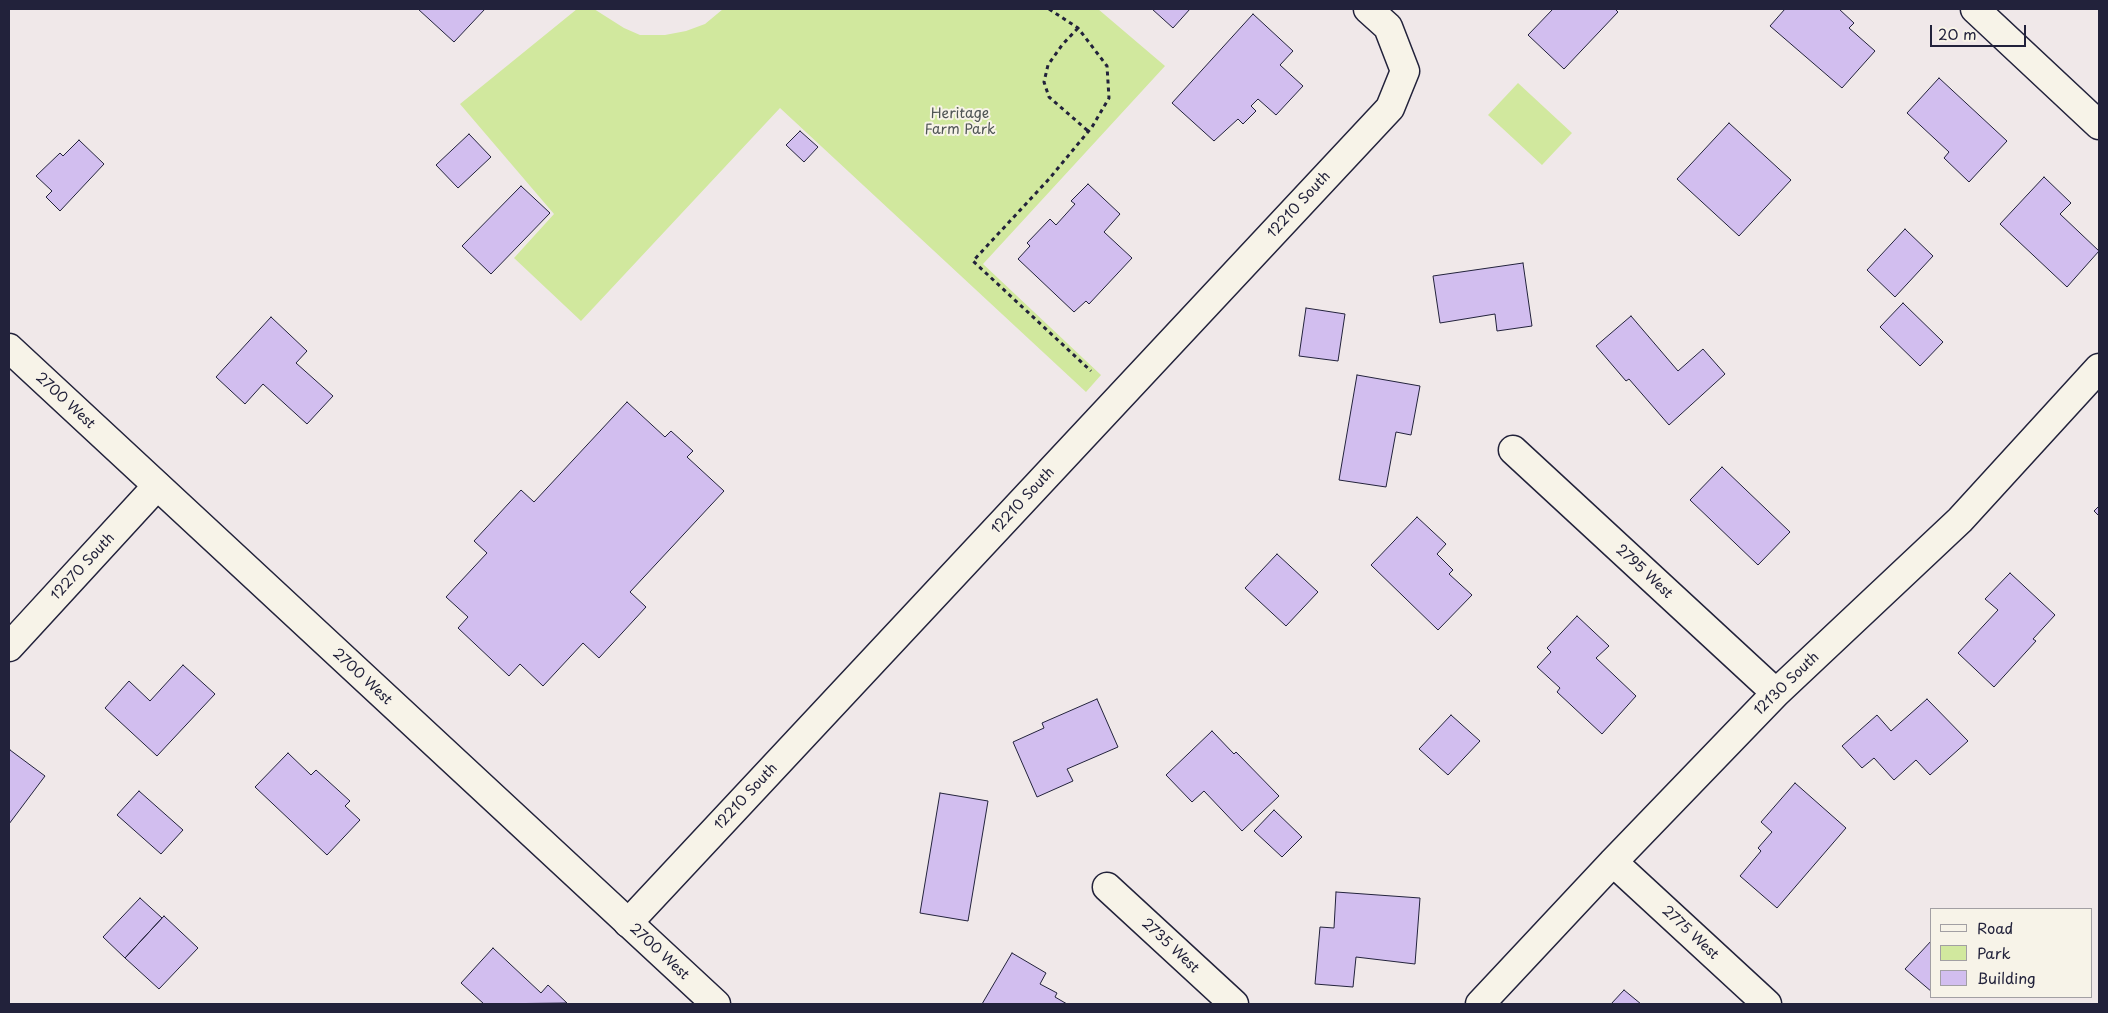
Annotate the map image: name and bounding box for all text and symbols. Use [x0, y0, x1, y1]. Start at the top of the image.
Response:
scale bar [1933, 15, 2029, 47]
text: 20 m [1938, 22, 1977, 45]
park label: Heritage Farm Park [925, 106, 995, 138]
street label: 12210 South [1264, 168, 1334, 242]
street label: 2700 West [32, 369, 98, 433]
street label: 12210 South [988, 464, 1058, 538]
street label: 12270 South [48, 530, 118, 604]
street label: 2795 West [1612, 542, 1676, 602]
street label: 2700 West [329, 645, 395, 709]
street label: 12130 South [1751, 649, 1823, 719]
street label: 12210 South [711, 760, 781, 834]
street label: 2775 West [1658, 903, 1722, 963]
legend [1930, 908, 2093, 998]
street label: 2735 West [1138, 915, 1202, 977]
text: Road [1977, 916, 2013, 939]
street label: 2700 West [626, 920, 692, 984]
text: Park [1977, 941, 2011, 964]
text: Building [1977, 966, 2036, 989]

